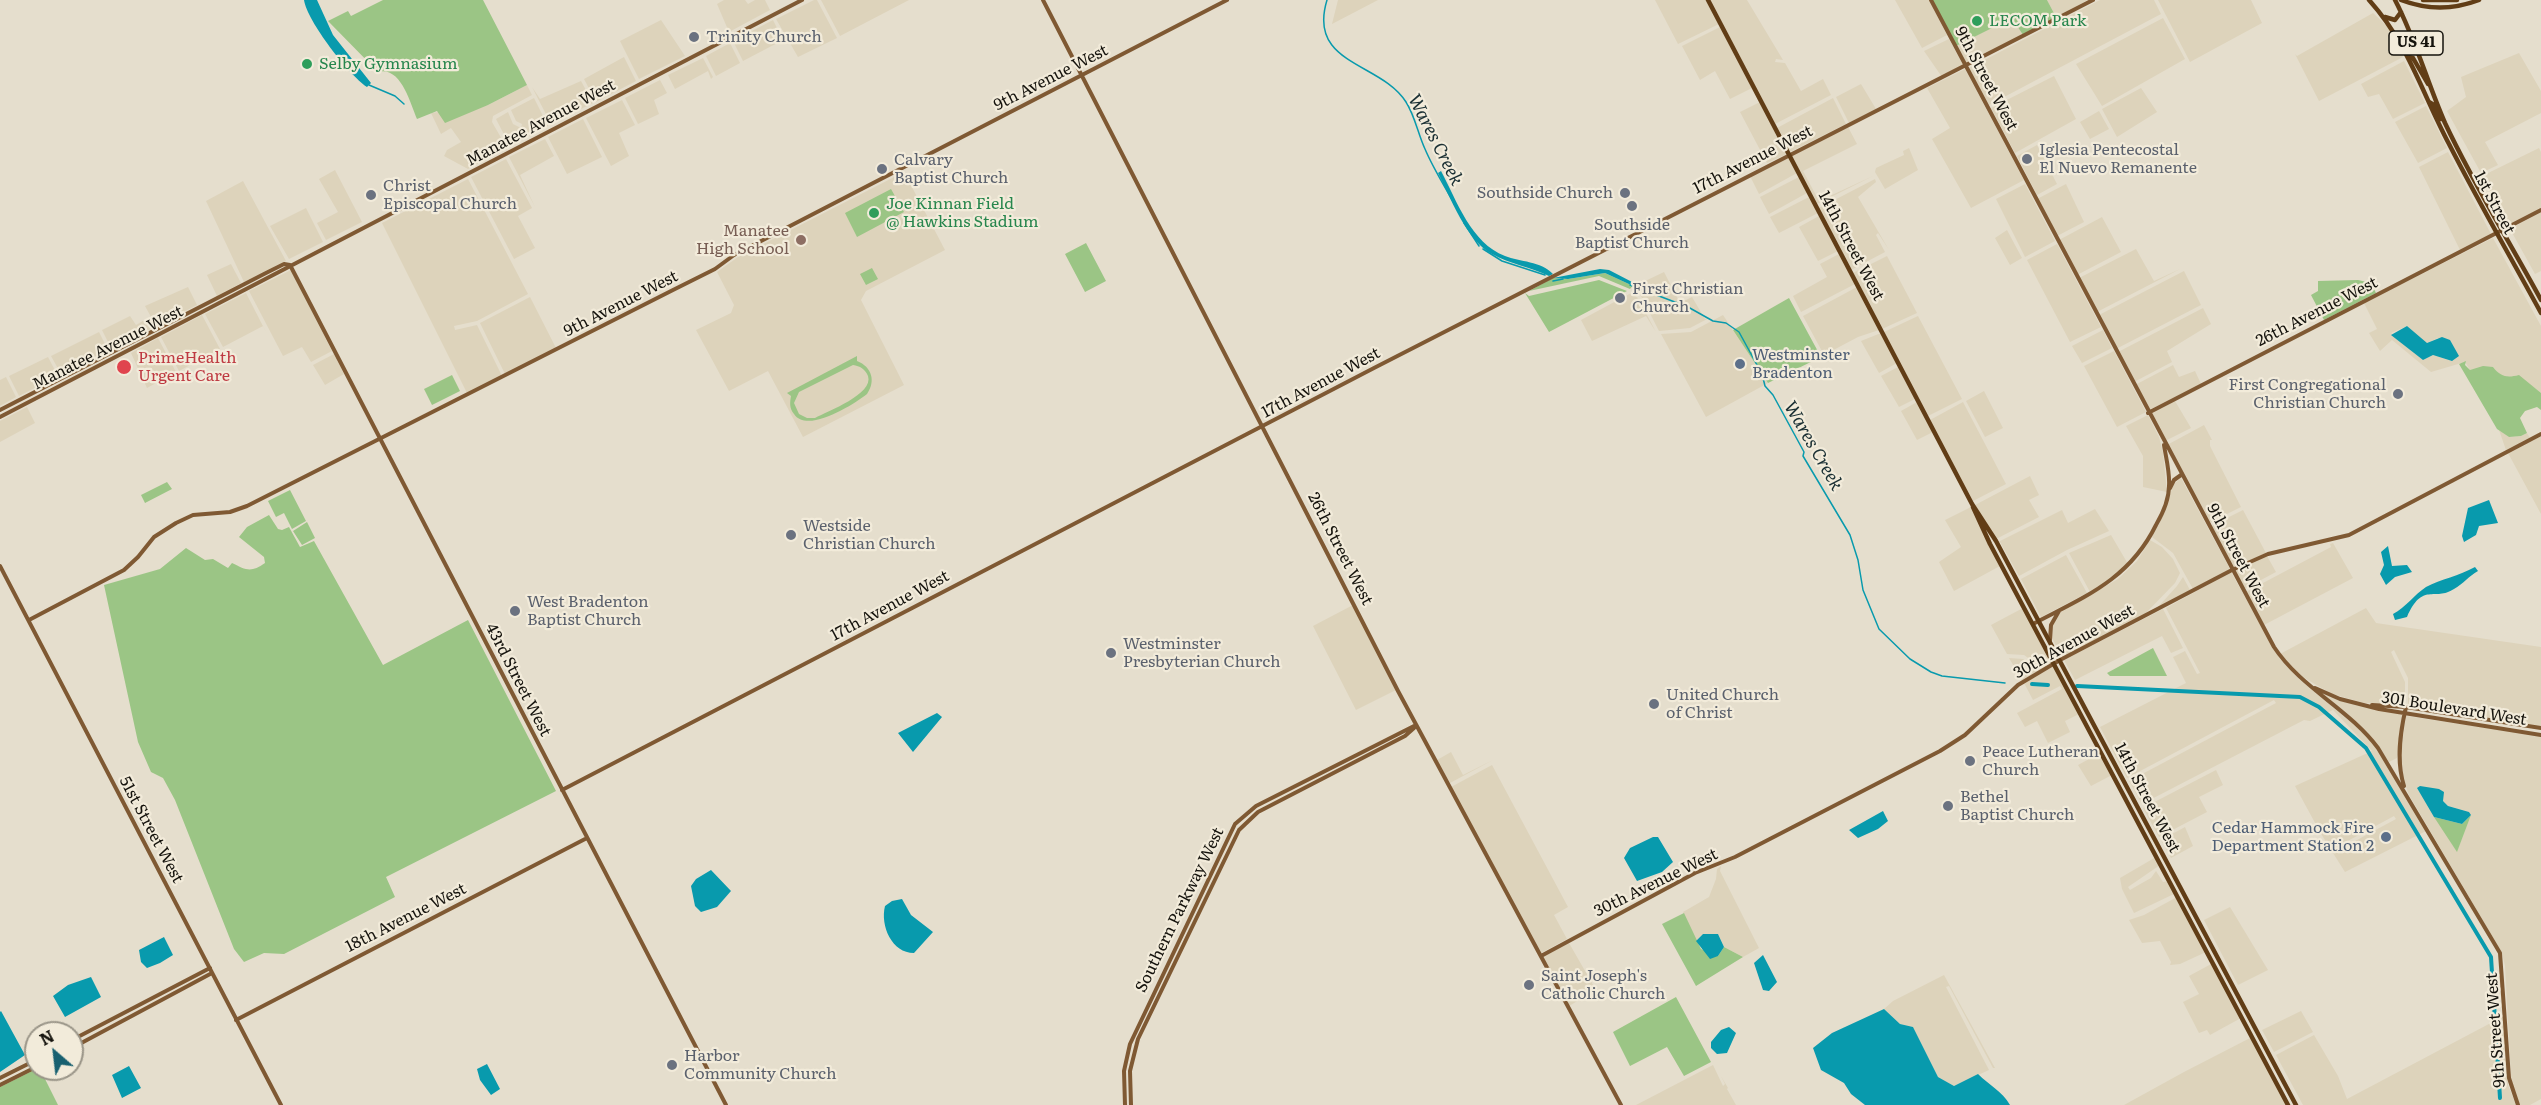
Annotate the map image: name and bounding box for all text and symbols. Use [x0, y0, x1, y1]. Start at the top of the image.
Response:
place label: LECOM Park [1989, 11, 2087, 31]
marker: LECOM Park [1970, 14, 1984, 28]
street label: 9th Street West [1950, 24, 2022, 134]
place label: Trinity Church [706, 27, 822, 47]
marker: Trinity Church [687, 30, 701, 44]
road number: US 41 [2389, 31, 2443, 55]
street label: 9th Avenue West [991, 41, 1111, 115]
place label: Selby Gymnasium [319, 54, 458, 74]
marker: Selby Gymnasium [300, 57, 314, 71]
street label: Manatee Avenue West [463, 76, 619, 170]
water label: Wares Creek [1403, 91, 1467, 189]
street label: 17th Avenue West [1690, 122, 1816, 198]
place label: Iglesia Pentecostal El Nuevo Remanente [2039, 140, 2197, 178]
place label: Calvary Baptist Church [894, 150, 1008, 188]
marker: Iglesia Pentecostal El Nuevo Remanente [2020, 152, 2034, 166]
marker: Calvary Baptist Church [875, 162, 889, 176]
street label: 1st Street [2469, 168, 2519, 238]
place label: Christ Episcopal Church [383, 176, 517, 214]
place label: Southside Church [1477, 183, 1613, 203]
marker: Southside Church [1618, 186, 1632, 200]
marker: Christ Episcopal Church [364, 188, 378, 202]
street label: 14th Street West [1814, 188, 1888, 304]
place label: Joe Kinnan Field @ Hawkins Stadium [886, 194, 1039, 232]
marker: Southside Baptist Church [1625, 199, 1639, 213]
marker: Joe Kinnan Field @ Hawkins Stadium [867, 206, 881, 220]
place label: Southside Baptist Church [1575, 215, 1689, 253]
place label: Manatee High School [696, 221, 789, 259]
marker: Manatee High School [794, 233, 808, 247]
street label: 9th Avenue West [561, 267, 681, 341]
street label: 26th Avenue West [2253, 273, 2381, 351]
place label: First Christian Church [1632, 279, 1744, 317]
marker: First Christian Church [1613, 291, 1627, 305]
street label: Manatee Avenue West [30, 302, 186, 394]
street label: 17th Avenue West [1258, 344, 1384, 422]
place label: Westminster Bradenton [1752, 345, 1850, 383]
place label: PrimeHealth Urgent Care [138, 348, 237, 386]
marker: Westminster Bradenton [1733, 357, 1747, 371]
marker: PrimeHealth Urgent Care [115, 358, 133, 376]
place label: First Congregational Christian Church [2228, 375, 2386, 413]
marker: First Congregational Christian Church [2391, 387, 2405, 401]
water label: Wares Creek [1779, 398, 1847, 494]
street label: 26th Street West [1303, 490, 1377, 608]
street label: 9th Street West [2202, 501, 2274, 611]
place label: Westside Christian Church [803, 516, 936, 554]
marker: Westside Christian Church [784, 528, 798, 542]
street label: 17th Avenue West [827, 567, 953, 645]
place label: West Bradenton Baptist Church [527, 592, 649, 630]
street label: 30th Avenue West [2010, 601, 2138, 683]
marker: West Bradenton Baptist Church [508, 604, 522, 618]
street label: 43rd Street West [481, 620, 555, 740]
place label: Westminster Presbyterian Church [1123, 634, 1281, 672]
marker: Westminster Presbyterian Church [1104, 646, 1118, 660]
place label: United Church of Christ [1666, 685, 1779, 723]
street label: 301 Boulevard West [2380, 688, 2528, 730]
marker: United Church of Christ [1647, 697, 1661, 711]
street label: 14th Street West [2110, 740, 2184, 856]
place label: Peace Lutheran Church [1982, 742, 2099, 780]
marker: Peace Lutheran Church [1963, 754, 1977, 768]
street label: 51st Street West [115, 773, 187, 887]
place label: Bethel Baptist Church [1960, 787, 2074, 825]
marker: Bethel Baptist Church [1941, 799, 1955, 813]
place label: Cedar Hammock Fire Department Station 2 [2211, 818, 2374, 856]
street label: Southern Parkway West [1132, 824, 1228, 996]
marker: Cedar Hammock Fire Department Station 2 [2379, 830, 2393, 844]
street label: 30th Avenue West [1591, 845, 1721, 921]
street label: 18th Avenue West [343, 879, 469, 957]
place label: Saint Joseph's Catholic Church [1541, 966, 1665, 1004]
street label: 9th Street West [2482, 972, 2510, 1088]
marker: Saint Joseph's Catholic Church [1522, 978, 1536, 992]
north arrow [24, 1021, 84, 1081]
text: N [35, 1023, 58, 1051]
place label: Harbor Community Church [684, 1046, 837, 1084]
marker: Harbor Community Church [665, 1058, 679, 1072]

